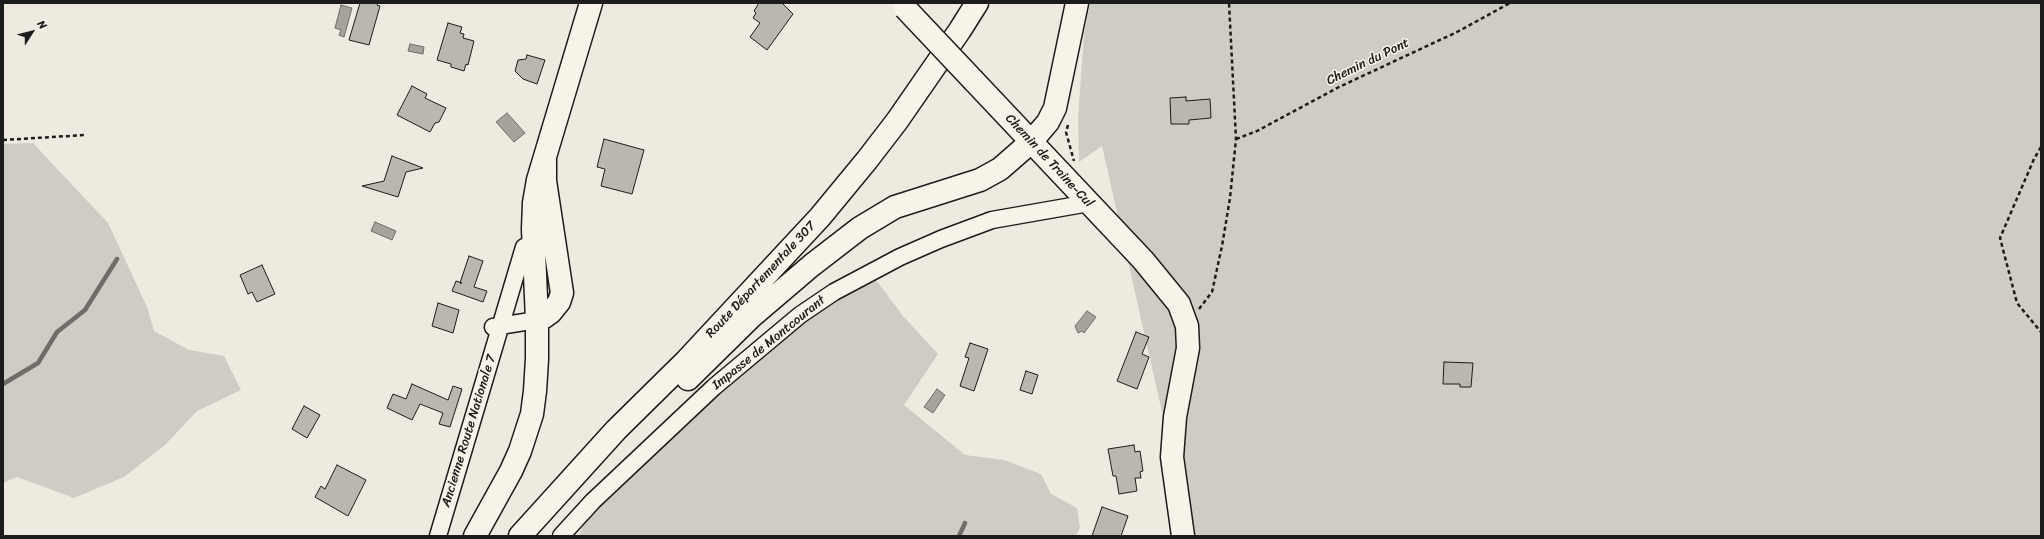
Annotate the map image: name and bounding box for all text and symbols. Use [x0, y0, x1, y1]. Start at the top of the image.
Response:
north arrow [12, 12, 52, 52]
text: N [32, 16, 52, 33]
street label: Chemin du Pont [1324, 35, 1412, 89]
street label: Chemin de Traine-Cul [1002, 111, 1096, 211]
street label: Route Départementale 307 [703, 219, 819, 341]
street label: Impasse de Montcourant [709, 293, 829, 393]
street label: Ancienne Route Nationale 7 [438, 353, 500, 509]

